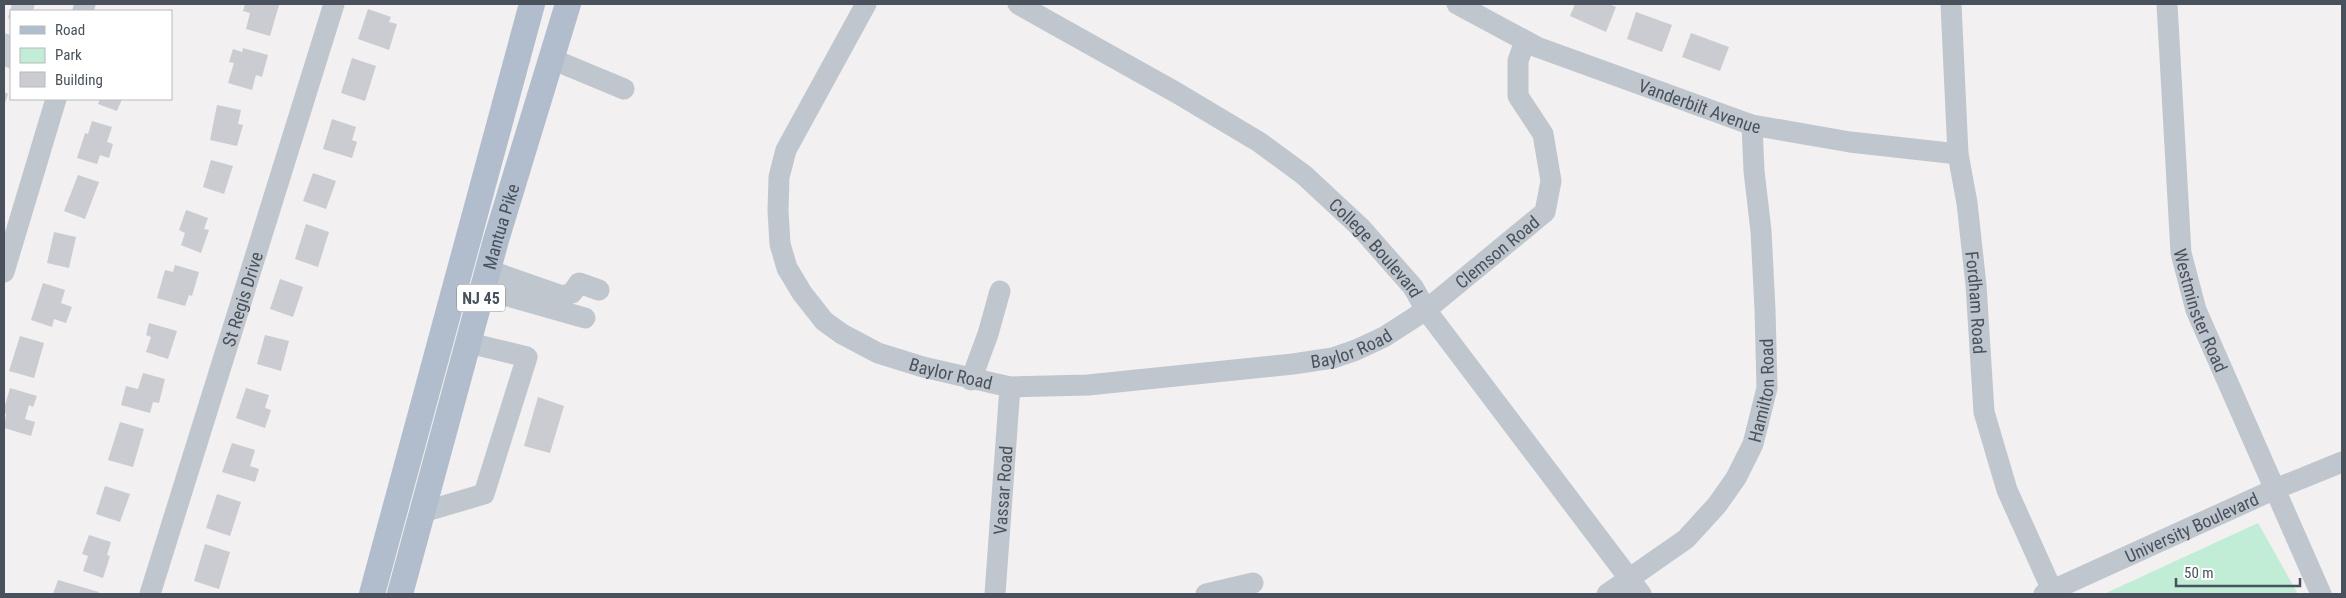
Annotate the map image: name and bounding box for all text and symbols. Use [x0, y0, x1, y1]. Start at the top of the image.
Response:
legend [10, 10, 172, 100]
text: Road [55, 21, 85, 39]
text: Park [55, 46, 82, 64]
text: Building [55, 71, 103, 89]
street label: Vanderbilt Avenue [1636, 74, 1762, 137]
street label: Mantua Pike [478, 181, 523, 272]
street label: College Boulevard [1325, 194, 1427, 301]
street label: Clemson Road [1451, 211, 1543, 292]
street label: Westminster Road [2170, 246, 2232, 375]
street label: St Regis Drive [217, 249, 267, 349]
street label: Fordham Road [1962, 250, 1991, 355]
road number: NJ 45 [457, 284, 505, 312]
street label: Baylor Road [1309, 324, 1396, 372]
street label: Hamilton Road [1743, 338, 1777, 444]
street label: Baylor Road [907, 353, 995, 393]
street label: Vassar Road [989, 445, 1016, 536]
street label: University Boulevard [2121, 488, 2262, 566]
scale bar [2176, 556, 2300, 588]
text: 50 m [2184, 564, 2214, 582]

